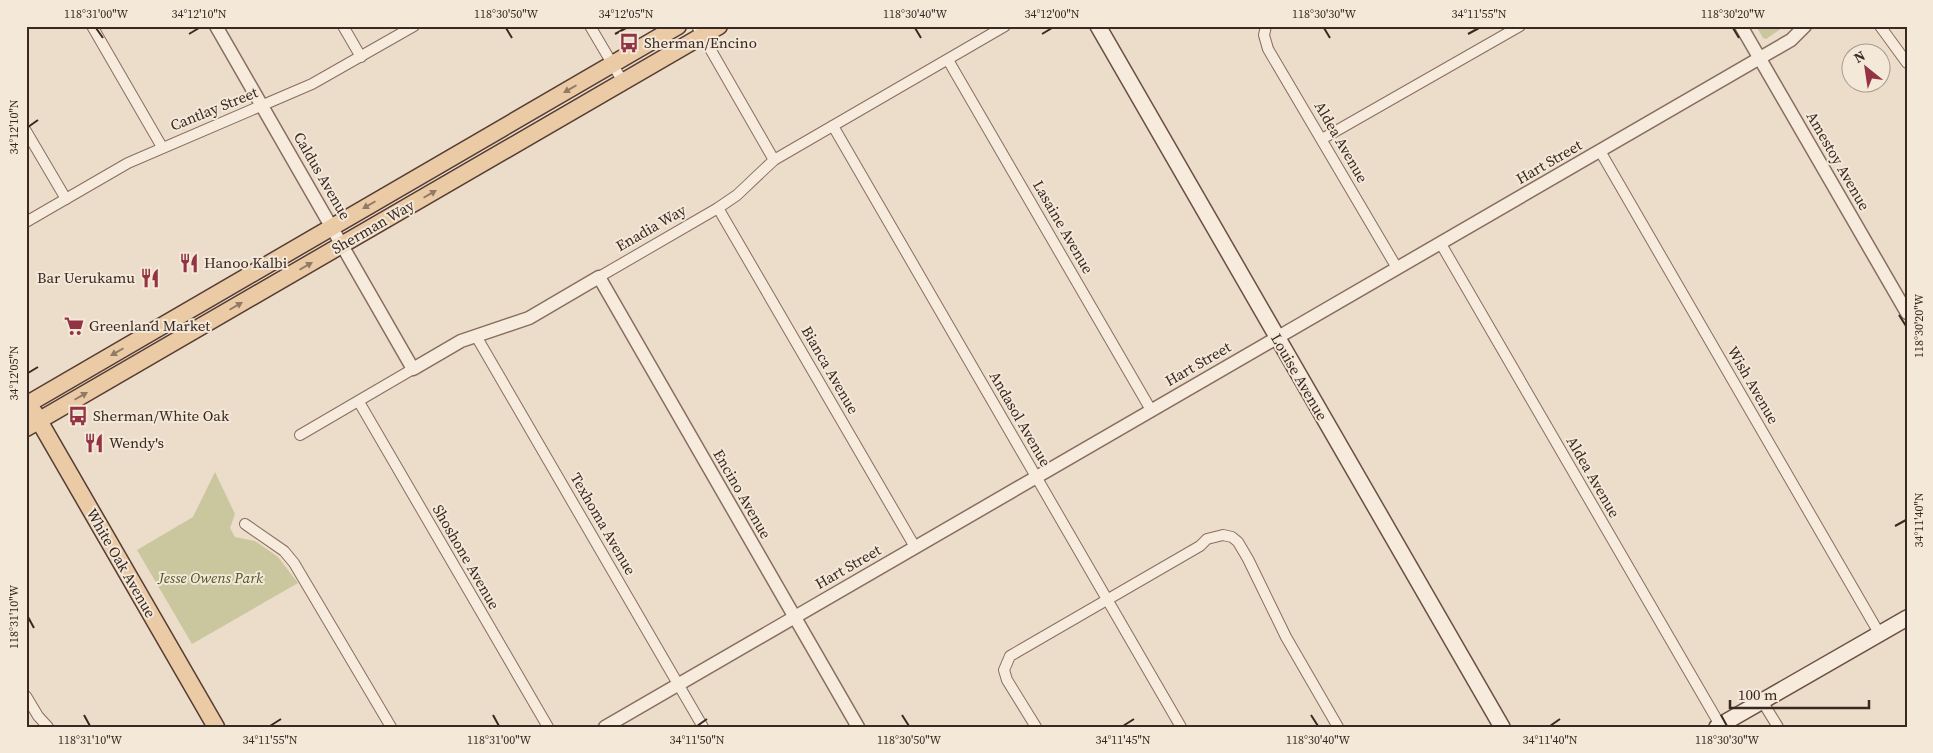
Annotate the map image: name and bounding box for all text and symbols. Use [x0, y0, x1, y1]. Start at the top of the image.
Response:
text: 118°31'00"W [64, 6, 128, 22]
text: 34°12'10"N [171, 6, 227, 22]
text: 118°30'50"W [474, 6, 538, 22]
text: 34°12'05"N [598, 6, 654, 22]
text: 118°30'40"W [883, 6, 947, 22]
text: 34°12'00"N [1024, 6, 1080, 22]
text: 118°30'30"W [1292, 6, 1356, 22]
text: 34°11'55"N [1451, 6, 1507, 22]
text: 118°30'20"W [1701, 6, 1765, 22]
bus stop icon: Sherman/Encino [618, 32, 640, 54]
place label: Sherman/Encino [644, 32, 757, 53]
north arrow [1840, 42, 1890, 92]
text: N [1850, 46, 1869, 68]
street label: Cantlay Street [167, 81, 261, 136]
one-way arrow [564, 84, 577, 93]
street label: Aldea Avenue [1310, 97, 1373, 187]
text: 34°12'10"N [6, 99, 22, 155]
street label: Amestoy Avenue [1802, 107, 1875, 214]
street label: Caldus Avenue [289, 128, 356, 224]
street label: Hart Street [1512, 134, 1586, 189]
street label: Lasaine Avenue [1028, 176, 1099, 278]
one-way arrow [423, 190, 438, 198]
street label: Sherman Way [328, 194, 418, 259]
street label: Enadia Way [612, 199, 690, 256]
one-way arrow [363, 201, 376, 210]
restaurant icon: Hanoo Kalbi [178, 252, 200, 274]
place label: Hanoo Kalbi [204, 252, 287, 273]
one-way arrow [300, 261, 313, 270]
place label: Bar Uerukamu [37, 267, 135, 288]
restaurant icon: Bar Uerukamu [139, 267, 161, 289]
text: 118°30'20"W [1911, 294, 1927, 358]
one-way arrow [229, 302, 244, 310]
supermarket icon: Greenland Market [63, 315, 85, 337]
place label: Greenland Market [89, 315, 210, 336]
street label: Bianca Avenue [797, 322, 864, 418]
street label: Louise Avenue [1266, 329, 1333, 424]
street label: Hart Street [1161, 336, 1235, 391]
street label: Wish Avenue [1723, 342, 1784, 428]
text: 34°12'05"N [6, 345, 22, 401]
one-way arrow [111, 347, 124, 356]
street label: Andasol Avenue [985, 367, 1056, 471]
one-way arrow [74, 392, 87, 401]
bus stop icon: Sherman/White Oak [67, 405, 89, 427]
place label: Sherman/White Oak [93, 405, 230, 426]
restaurant icon: Wendy's [83, 432, 105, 454]
place label: Wendy's [109, 432, 164, 453]
street label: Aldea Avenue [1562, 432, 1625, 522]
street label: Encino Avenue [708, 445, 777, 543]
street label: Texhoma Avenue [566, 469, 641, 579]
text: 34°11'40"N [1911, 492, 1927, 548]
street label: Shoshone Avenue [428, 500, 505, 613]
street label: White Oak Avenue [82, 504, 161, 622]
street label: Hart Street [811, 539, 885, 594]
park label: Jesse Owens Park [157, 567, 264, 588]
text: 118°31'10"W [6, 585, 22, 649]
scale bar [1730, 678, 1869, 710]
text: 100 m [1738, 684, 1778, 705]
text: 118°31'10"W [58, 732, 122, 748]
text: 34°11'55"N [242, 732, 298, 748]
text: 118°31'00"W [467, 732, 531, 748]
text: 34°11'50"N [669, 732, 725, 748]
text: 118°30'50"W [877, 732, 941, 748]
text: 34°11'45"N [1095, 732, 1151, 748]
text: 118°30'40"W [1286, 732, 1350, 748]
text: 34°11'40"N [1522, 732, 1578, 748]
text: 118°30'30"W [1695, 732, 1759, 748]

